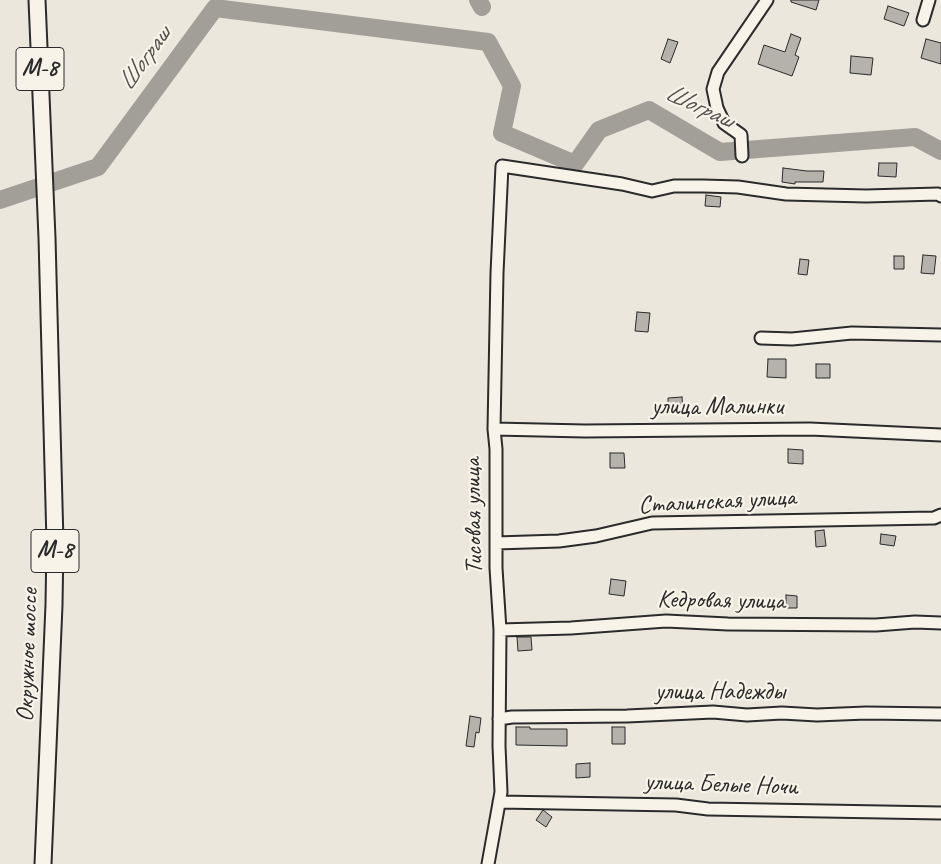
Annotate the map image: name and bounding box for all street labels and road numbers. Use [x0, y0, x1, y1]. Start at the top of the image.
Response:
road number: М-8 [16, 48, 64, 90]
street label: улица Малинки [651, 392, 783, 422]
street label: Тисовая улица [458, 457, 490, 575]
street label: Сталинская улица [638, 483, 796, 521]
road number: М-8 [31, 530, 79, 572]
street label: Кедровая улица [657, 585, 785, 617]
street label: Окружное шоссе [11, 588, 45, 722]
street label: улица Надежды [655, 677, 785, 707]
street label: улица Белые Ночи [644, 767, 798, 803]

